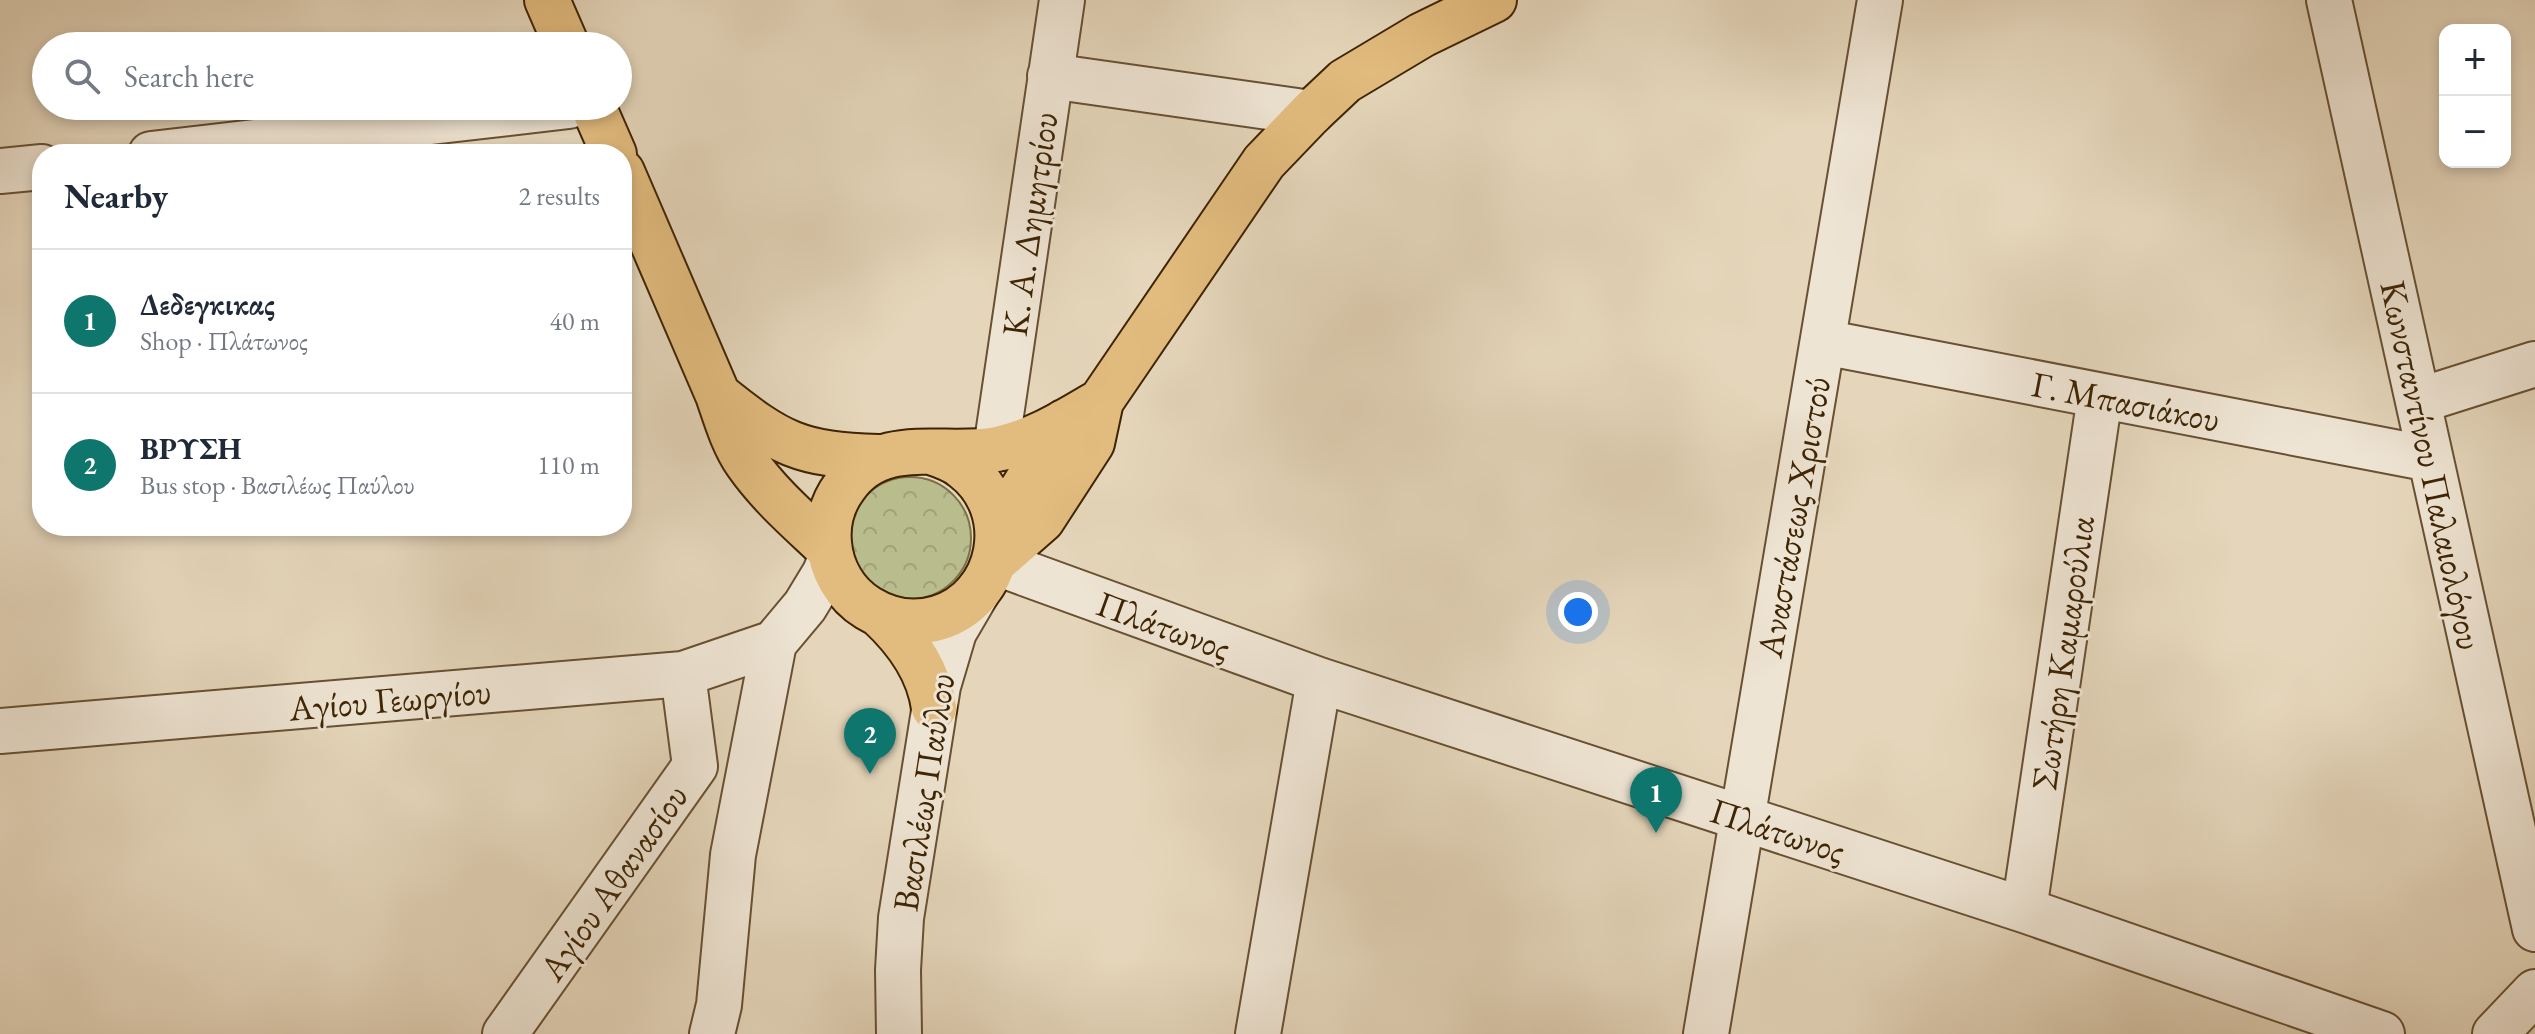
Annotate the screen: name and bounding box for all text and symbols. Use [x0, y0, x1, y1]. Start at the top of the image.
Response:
map controls [2439, 24, 2511, 168]
button: + [2439, 24, 2511, 96]
search box [32, 32, 632, 120]
icon: search [60, 54, 104, 98]
text: Search here [124, 57, 254, 96]
button: − [2439, 96, 2511, 168]
street label: Κ. Α. Δημητρίου [991, 109, 1068, 339]
text: Nearby [64, 174, 168, 218]
text: 2 results [519, 179, 600, 213]
street label: Κωνσταντίνου Παλαιολόγου [2369, 276, 2494, 654]
text: Δεδεγκικας [140, 285, 275, 324]
text: 1 [83, 304, 97, 338]
text: 40 m [550, 304, 600, 338]
text: Shop · Πλάτωνος [140, 324, 308, 358]
street label: Γ. Μπασιάκου [2028, 360, 2224, 443]
street label: Αναστάσεως Χριστού [1745, 373, 1841, 662]
text: ΒΡΥΣΗ [140, 429, 242, 468]
text: 2 [83, 448, 97, 482]
text: 110 m [537, 448, 600, 482]
text: Bus stop · Βασιλέως Παύλου [140, 468, 415, 502]
street label: Σωτήρη Καμαρούλια [2020, 513, 2105, 793]
street label: Πλάτωνος [1090, 580, 1237, 671]
your location [1558, 592, 1598, 632]
street label: Αγίου Γεωργίου [286, 667, 493, 732]
street label: Βασιλέως Παύλου [881, 670, 966, 915]
pin: 2 [844, 708, 896, 774]
pin: 1 [1630, 767, 1682, 833]
street label: Αγίου Αθανασίου [528, 775, 698, 991]
street label: Πλάτωνος [1704, 787, 1851, 874]

